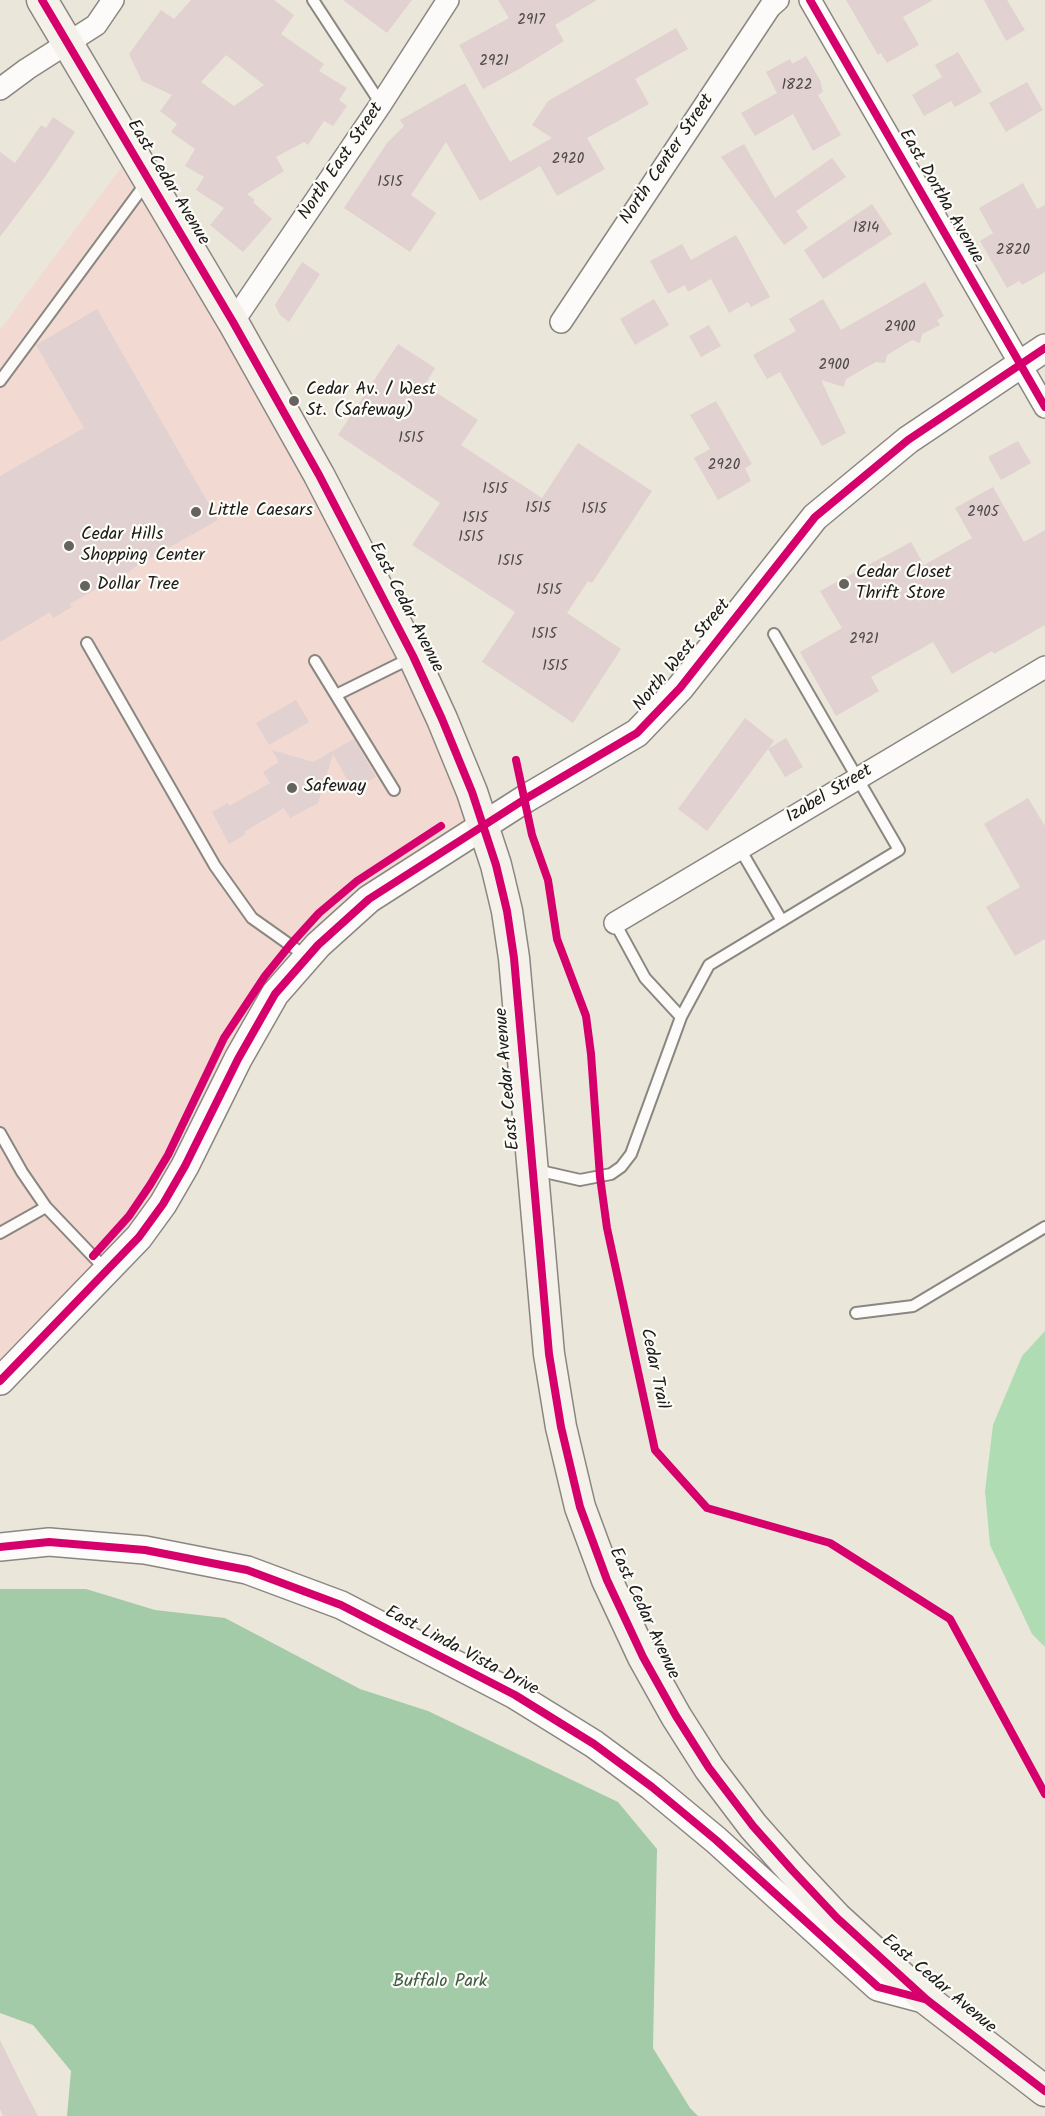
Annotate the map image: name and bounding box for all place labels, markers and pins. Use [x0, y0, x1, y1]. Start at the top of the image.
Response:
place label: Cedar Av. / West St. (Safeway) [306, 380, 436, 422]
marker: Cedar Av. / West St. (Safeway) [287, 394, 301, 408]
place label: Little Caesars [208, 501, 313, 523]
marker: Little Caesars [189, 505, 203, 519]
place label: Cedar Hills Shopping Center [81, 525, 205, 568]
marker: Cedar Hills Shopping Center [62, 539, 76, 553]
place label: Cedar Closet Thrift Store [856, 563, 952, 606]
place label: Dollar Tree [97, 575, 179, 597]
marker: Cedar Closet Thrift Store [837, 577, 851, 591]
marker: Dollar Tree [78, 579, 92, 593]
place label: Safeway [304, 777, 366, 799]
marker: Safeway [285, 781, 299, 795]

